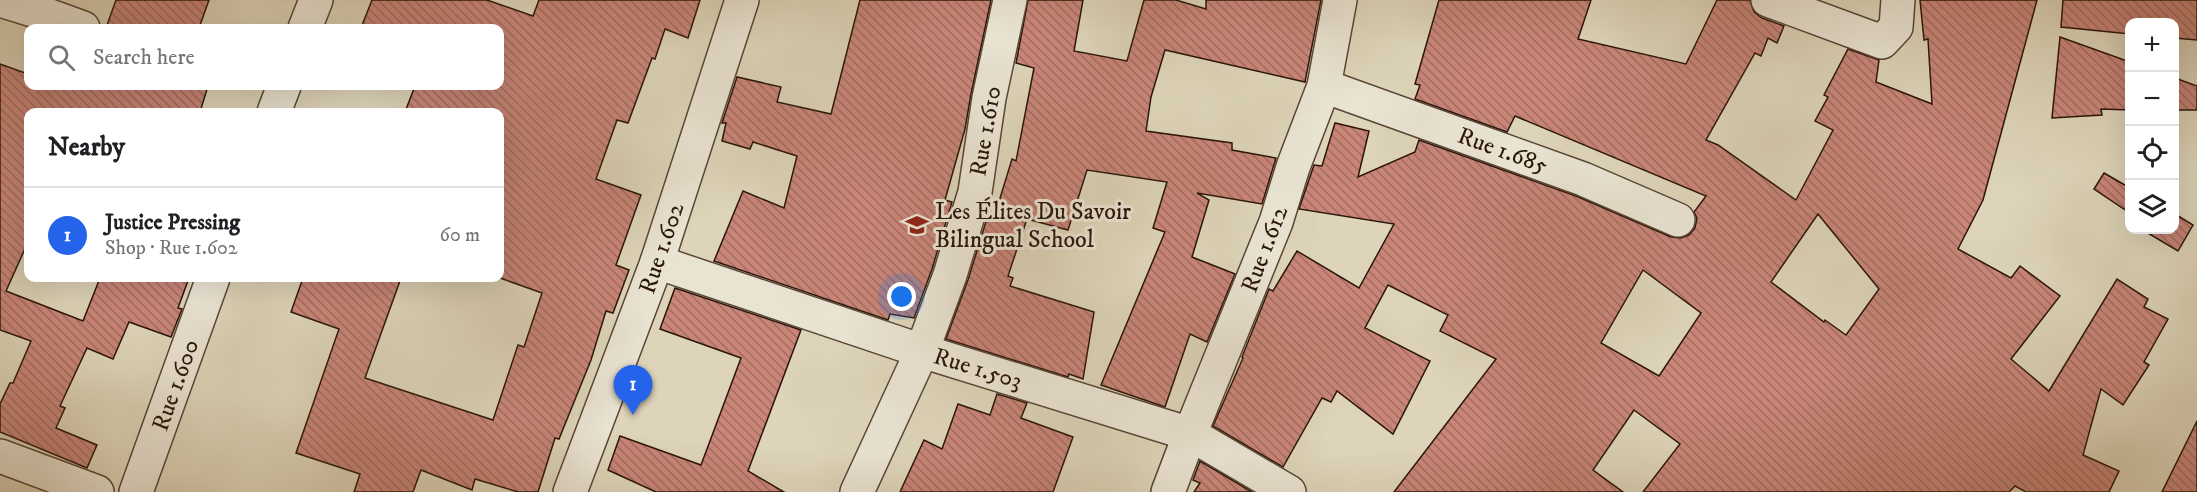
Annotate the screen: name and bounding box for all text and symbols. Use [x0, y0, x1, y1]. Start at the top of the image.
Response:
map controls [2125, 18, 2179, 234]
button: + [2125, 18, 2179, 72]
search box [24, 24, 504, 90]
icon: search [45, 41, 78, 74]
text: Search here [93, 44, 195, 71]
button: − [2125, 72, 2179, 126]
street label: Rue 1.610 [963, 84, 1009, 179]
street label: Rue 1.685 [1454, 121, 1552, 181]
button: locate [2125, 126, 2179, 180]
text: Nearby [48, 131, 125, 164]
button: layers [2125, 180, 2179, 234]
place label: Les Élites Du Savoir Bilingual School [935, 197, 1131, 255]
street label: Rue 1.602 [632, 199, 692, 298]
street label: Rue 1.612 [1235, 202, 1295, 297]
text: Justice Pressing [105, 209, 240, 236]
school or university icon: Les Élites Du Savoir Bilingual School [904, 212, 930, 238]
text: 1 [64, 223, 71, 248]
text: 60 m [440, 223, 480, 248]
text: Shop · Rue 1.602 [105, 236, 238, 261]
your location [887, 282, 916, 311]
street label: Rue 1.600 [146, 335, 206, 435]
street label: Rue 1.503 [930, 341, 1025, 397]
pin: 1 [614, 366, 652, 415]

